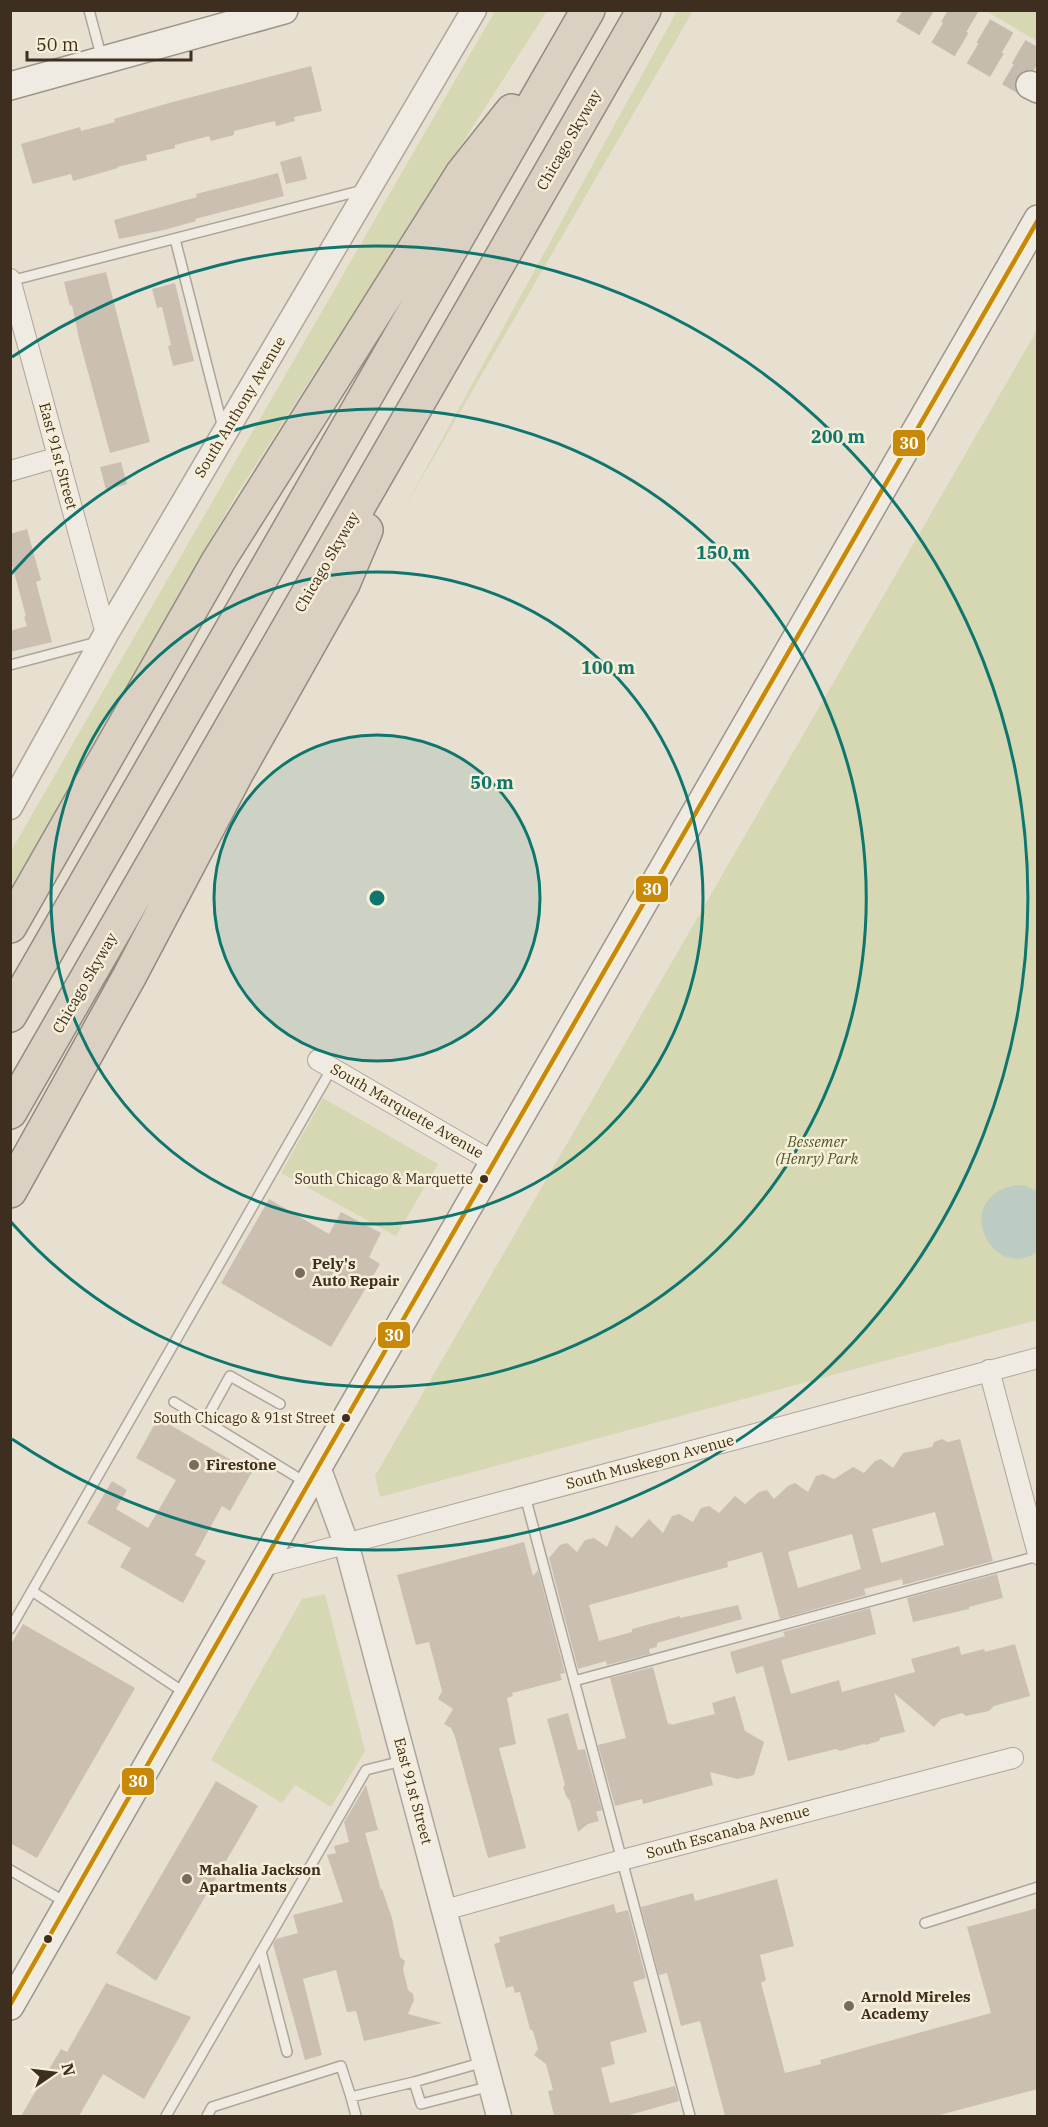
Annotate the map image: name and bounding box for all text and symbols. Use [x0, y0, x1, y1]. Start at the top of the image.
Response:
scale bar [27, 24, 190, 62]
text: 50 m [36, 33, 79, 56]
street label: Chicago Skyway [532, 86, 605, 193]
street label: South Anthony Avenue [190, 333, 289, 481]
street label: East 91st Street [35, 400, 82, 511]
text: 200 m [811, 425, 866, 448]
line badge: 30 [892, 429, 926, 457]
text: 30 [899, 433, 919, 453]
street label: Chicago Skyway [290, 508, 363, 615]
text: 150 m [696, 541, 751, 564]
text: 100 m [581, 656, 636, 679]
text: 50 m [470, 771, 514, 794]
line badge: 30 [635, 875, 669, 903]
text: 30 [642, 879, 662, 899]
centre of rings [367, 888, 387, 908]
street label: Chicago Skyway [48, 929, 121, 1036]
street label: South Marquette Avenue [327, 1059, 487, 1162]
park label: Bessemer (Henry) Park [776, 1132, 859, 1168]
place label: South Chicago & Marquette [295, 1170, 473, 1188]
marker: South Chicago & Marquette [478, 1173, 490, 1185]
place label: Pely's Auto Repair [312, 1254, 400, 1290]
marker: Pely's Auto Repair [293, 1266, 307, 1280]
line badge: 30 [377, 1321, 411, 1349]
text: 30 [384, 1325, 404, 1345]
place label: South Chicago & 91st Street [153, 1409, 335, 1427]
marker: South Chicago & 91st Street [340, 1412, 352, 1424]
street label: South Muskegon Avenue [564, 1430, 736, 1493]
place label: Firestone [206, 1455, 276, 1474]
marker: Firestone [187, 1458, 201, 1472]
street label: East 91st Street [390, 1735, 437, 1846]
line badge: 30 [121, 1767, 155, 1796]
text: 30 [128, 1771, 148, 1791]
street label: South Escanaba Avenue [644, 1801, 812, 1863]
place label: Mahalia Jackson Apartments [199, 1860, 321, 1896]
marker: Mahalia Jackson Apartments [180, 1872, 194, 1886]
unlabelled marker [42, 1933, 54, 1945]
place label: Arnold Mireles Academy [861, 1987, 971, 2023]
marker: Arnold Mireles Academy [842, 1999, 856, 2013]
north arrow [24, 2043, 84, 2103]
text: N [57, 2061, 80, 2078]

